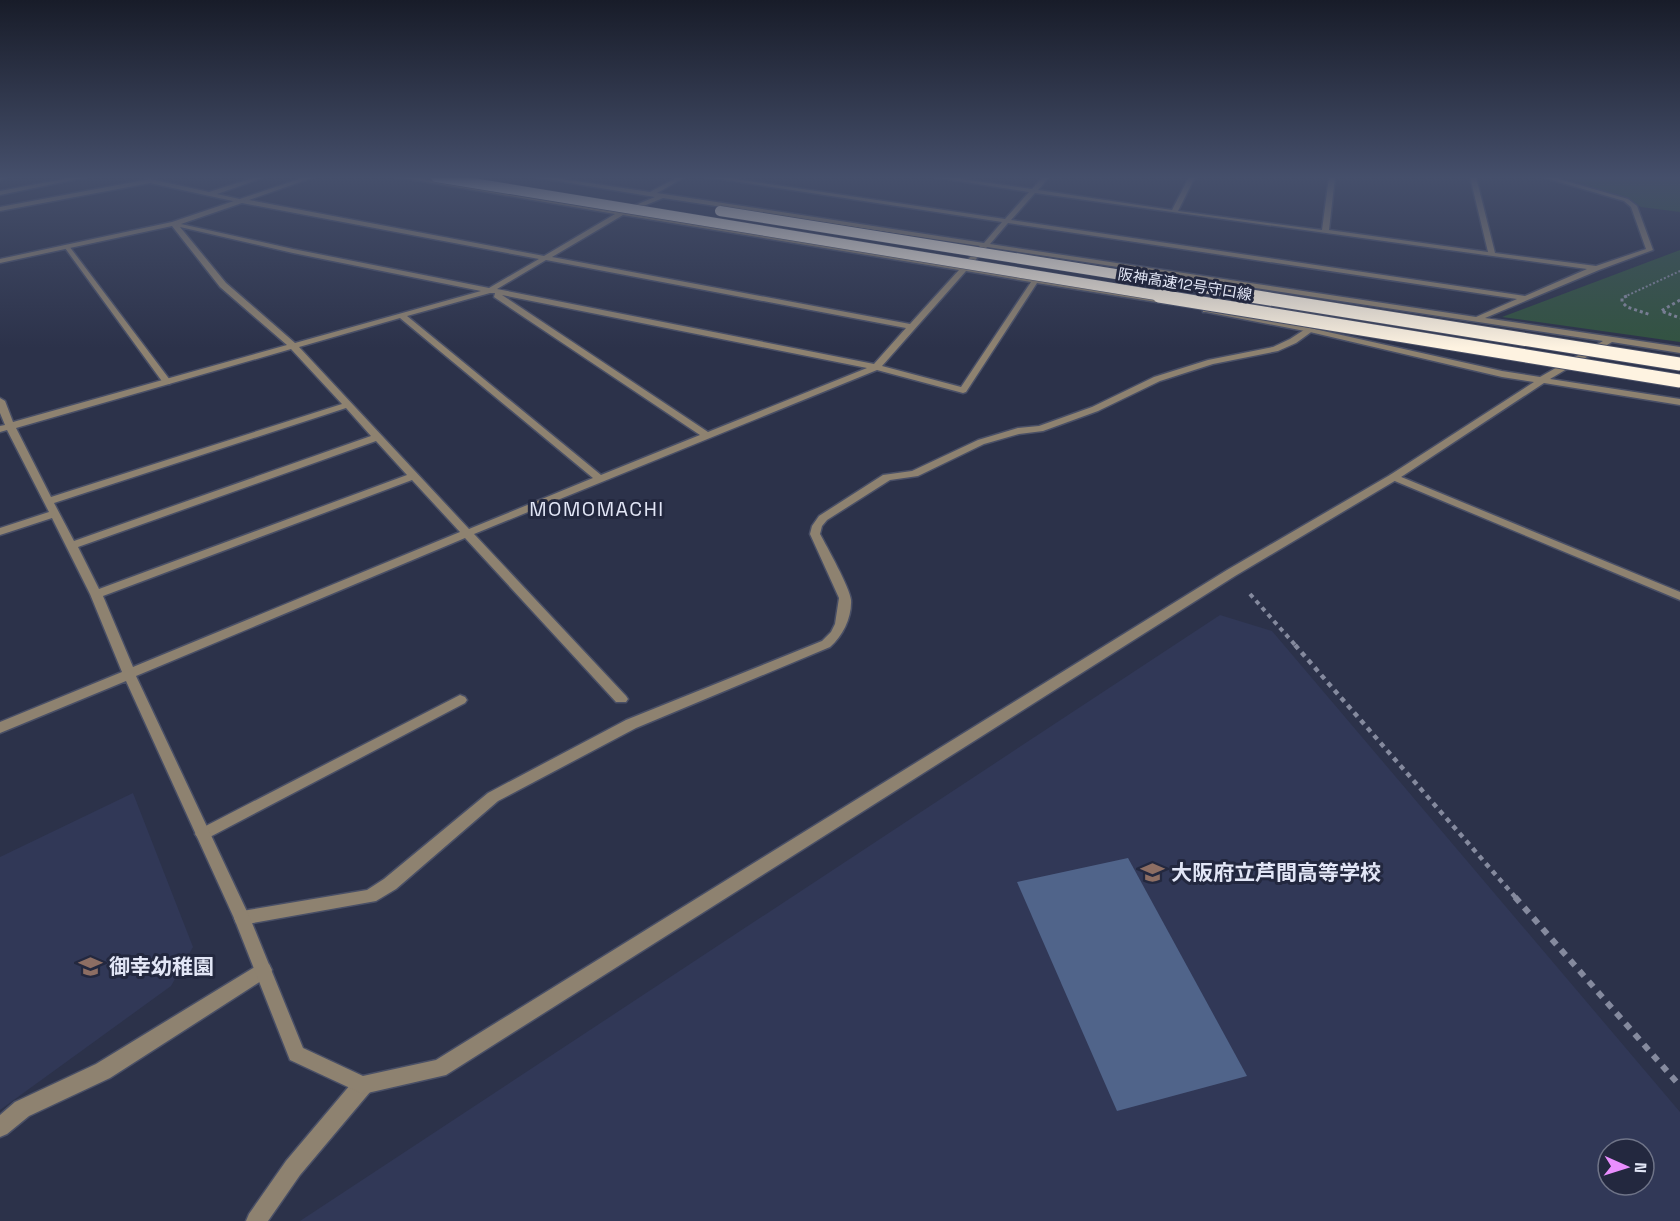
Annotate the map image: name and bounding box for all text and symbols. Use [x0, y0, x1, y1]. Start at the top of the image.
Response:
street label: 阪神高速12号守口線 [1117, 264, 1253, 304]
district label: MOMOMACHI [529, 496, 665, 522]
school or university icon: 大阪府立芦間高等学校 [1140, 859, 1166, 885]
place label: 大阪府立芦間高等学校 [1171, 859, 1381, 886]
school or university icon: 御幸幼稚園 [78, 953, 104, 979]
place label: 御幸幼稚園 [109, 953, 214, 980]
north arrow [1596, 1137, 1656, 1197]
text: N [1630, 1162, 1651, 1174]

